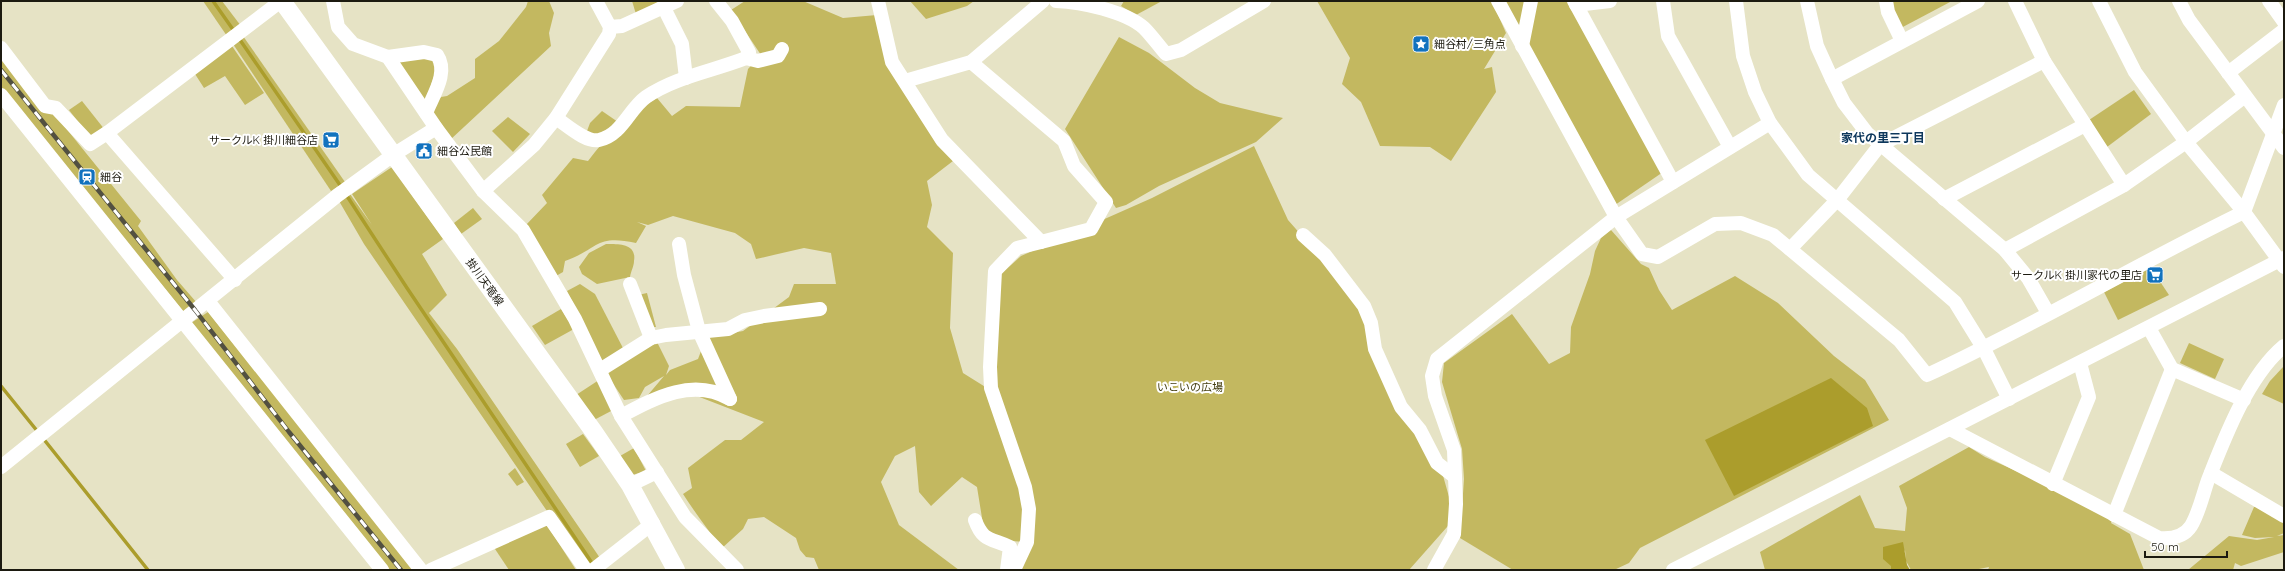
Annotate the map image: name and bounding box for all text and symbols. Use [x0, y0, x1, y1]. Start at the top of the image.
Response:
place icon: 細谷村/三角点 [1411, 34, 1431, 54]
place label: 細谷村/三角点 [1434, 37, 1506, 51]
supermarket icon: サークルK 掛川細谷店 [321, 130, 341, 150]
district label: 家代の里三丁目 [1841, 130, 1925, 145]
place label: サークルK 掛川細谷店 [209, 133, 318, 147]
public building icon: 細谷公民館 [414, 141, 434, 161]
place label: 細谷公民館 [437, 144, 492, 158]
station icon: 細谷 [77, 167, 97, 187]
place label: 細谷 [100, 170, 122, 184]
street label: 掛川天竜線 [463, 256, 507, 308]
supermarket icon: サークルK 掛川家代の里店 [2145, 265, 2165, 285]
place label: サークルK 掛川家代の里店 [2011, 268, 2142, 282]
park label: いこいの広場 [1157, 380, 1223, 394]
scale bar [2145, 533, 2227, 559]
text: 50 m [2151, 539, 2179, 554]

